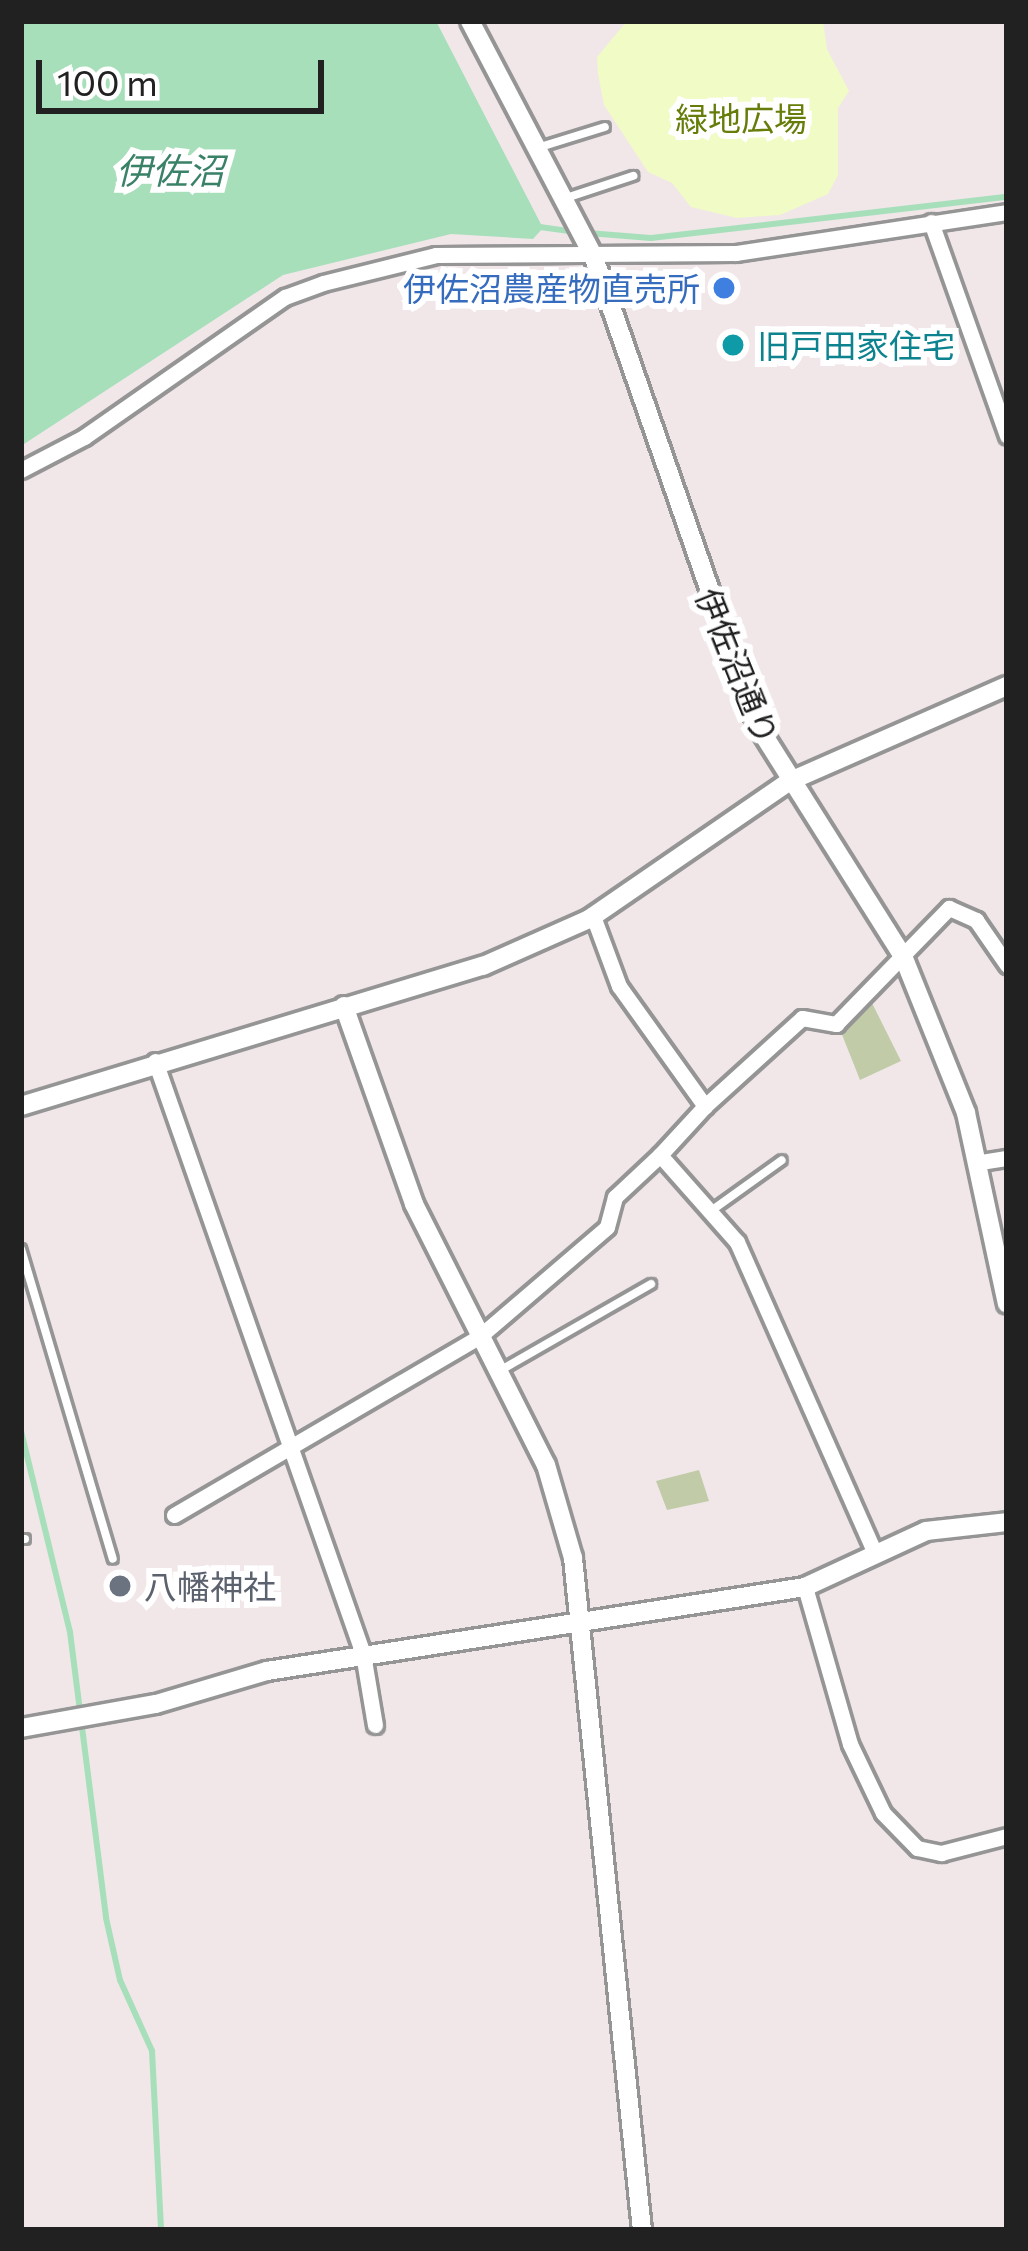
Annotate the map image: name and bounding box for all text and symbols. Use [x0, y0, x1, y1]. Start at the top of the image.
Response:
scale bar [42, 36, 330, 110]
text: 100 m [57, 59, 158, 103]
park label: 緑地広場 [675, 98, 807, 138]
water label: 伊佐沼 [116, 148, 224, 192]
place label: 伊佐沼農産物直売所 [403, 268, 700, 308]
marker: 伊佐沼農産物直売所 [711, 275, 737, 301]
place label: 旧戸田家住宅 [757, 325, 955, 365]
marker: 旧戸田家住宅 [720, 332, 746, 358]
street label: 伊佐沼通り [689, 582, 787, 750]
place label: 八幡神社 [144, 1566, 276, 1606]
marker: 八幡神社 [107, 1573, 133, 1599]

